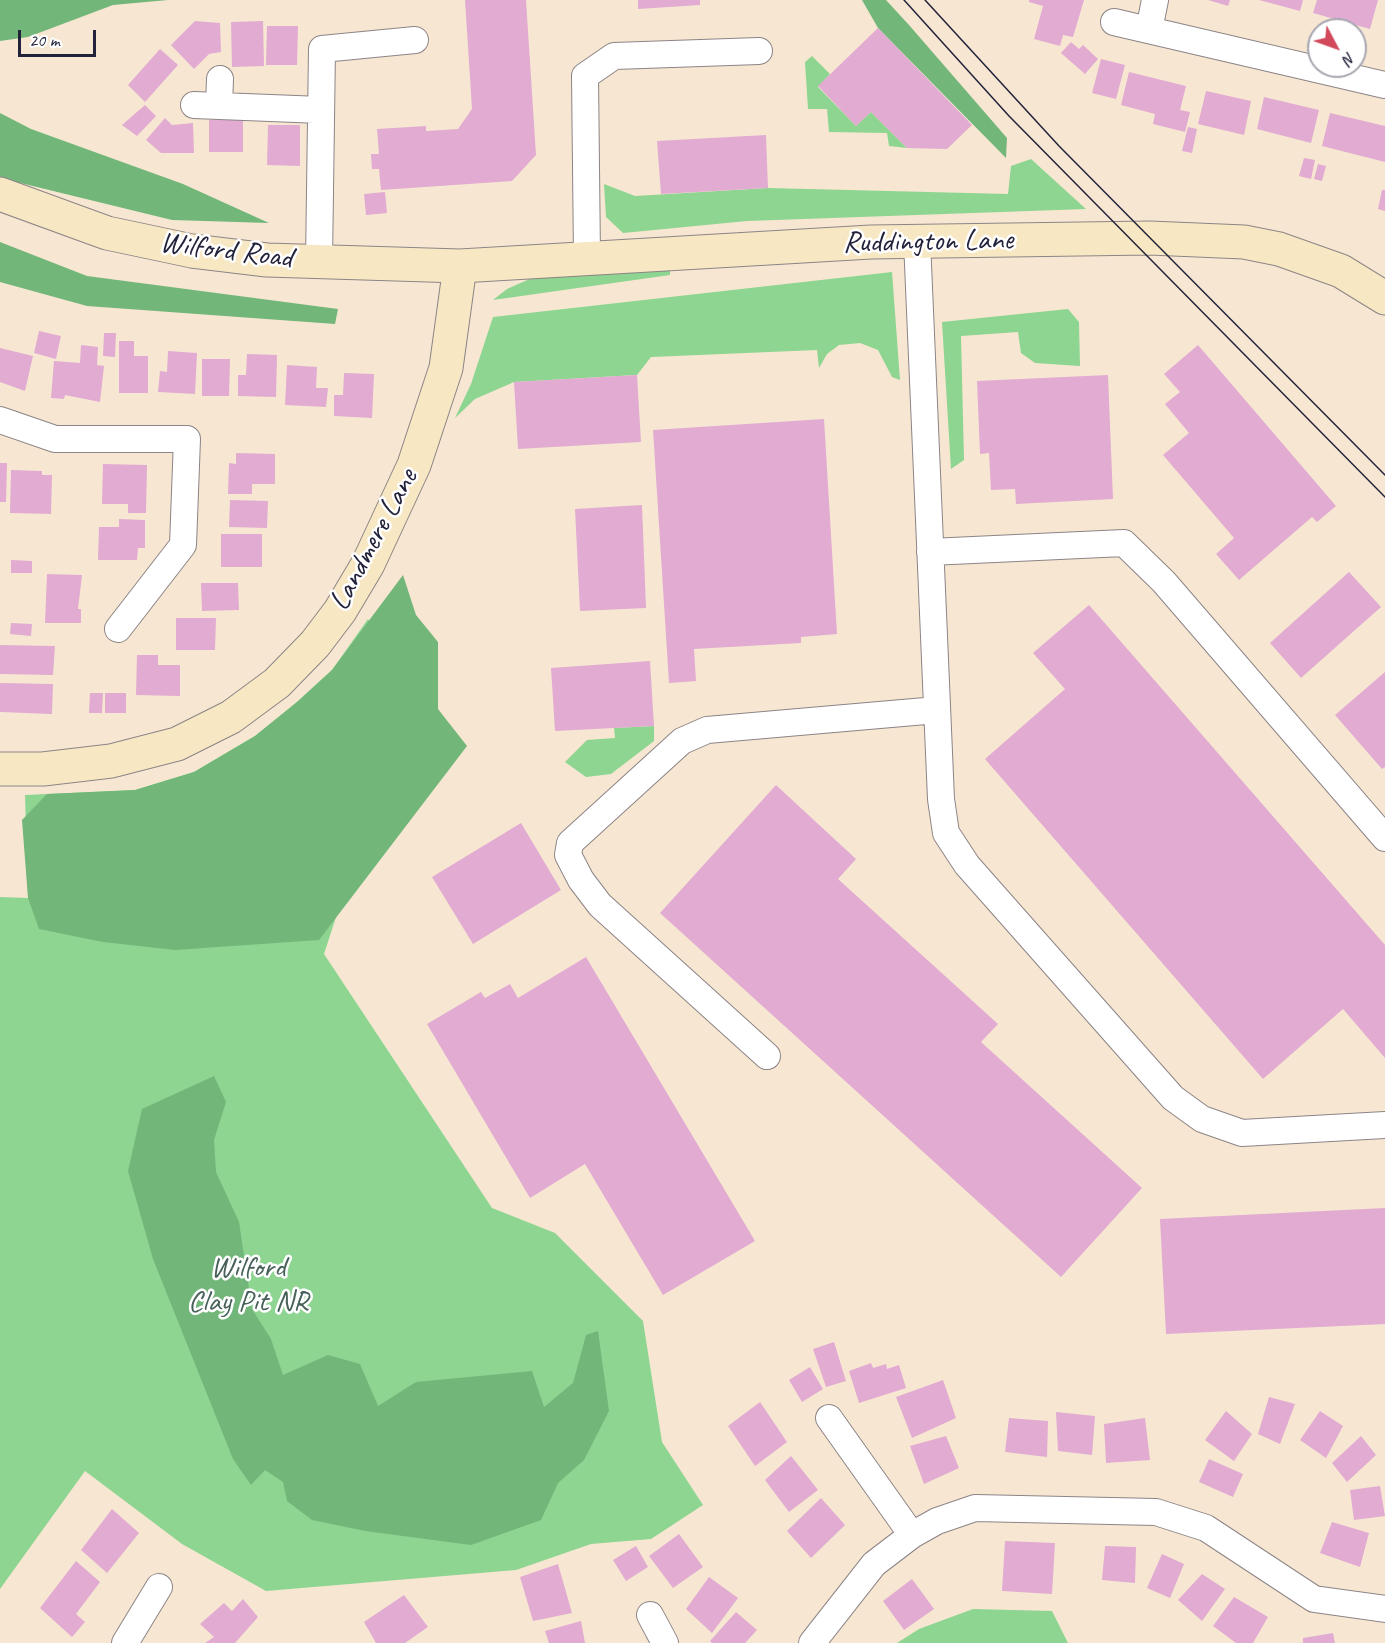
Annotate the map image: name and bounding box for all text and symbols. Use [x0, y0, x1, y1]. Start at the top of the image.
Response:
scale bar [21, 18, 99, 56]
north arrow [1307, 18, 1367, 78]
text: 20 m [29, 29, 60, 51]
text: N [1338, 48, 1360, 69]
street label: Ruddington Lane [843, 223, 1013, 261]
street label: Wilford Road [158, 225, 294, 277]
street label: Landmere Lane [322, 463, 426, 617]
park label: Wilford Clay Pit NR [188, 1250, 308, 1320]

